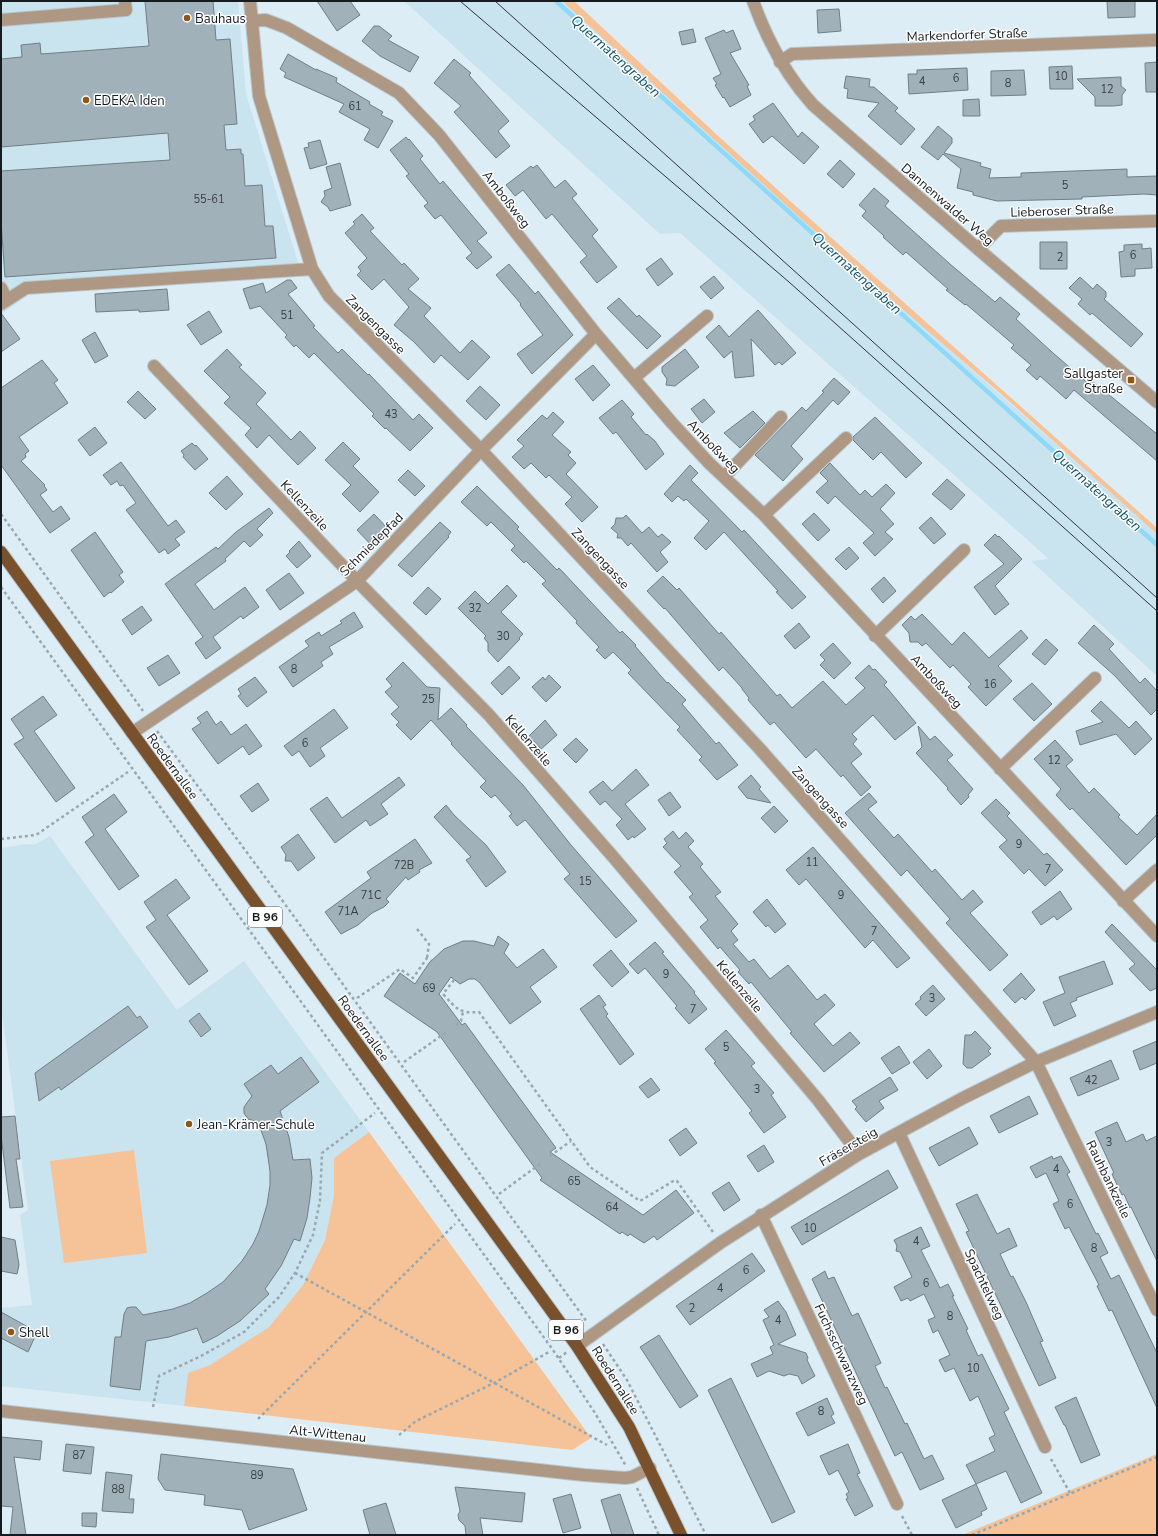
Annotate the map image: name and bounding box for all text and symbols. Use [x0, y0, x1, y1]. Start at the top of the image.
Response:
place label: Bauhaus [195, 10, 246, 28]
water label: Quermatengraben [567, 11, 665, 102]
marker: Bauhaus [182, 13, 192, 23]
street label: Markendorfer Straße [906, 24, 1028, 46]
house number: 10 [1054, 69, 1068, 84]
house number: 6 [953, 71, 960, 86]
house number: 4 [919, 74, 926, 89]
house number: 8 [1005, 76, 1012, 91]
house number: 12 [1100, 82, 1114, 97]
place label: EDEKA Iden [94, 92, 165, 110]
marker: EDEKA Iden [81, 95, 91, 105]
house number: 61 [348, 99, 362, 114]
street label: Dannenwalder Weg [897, 159, 998, 250]
street label: Amboßweg [478, 167, 534, 232]
house number: 5 [1062, 178, 1069, 193]
house number: 55-61 [193, 192, 225, 207]
street label: Lieberoser Straße [1010, 200, 1114, 222]
water label: Quermatengraben [808, 228, 906, 319]
house number: 6 [1130, 248, 1137, 263]
house number: 2 [1057, 250, 1063, 265]
street label: Zangengasse [341, 291, 409, 359]
house number: 51 [280, 308, 294, 323]
place label: Sallgaster Straße [1064, 365, 1123, 398]
marker: Sallgaster Straße [1126, 375, 1136, 385]
house number: 43 [384, 407, 398, 422]
street label: Amboßweg [683, 416, 744, 478]
water label: Quermatengraben [1048, 445, 1146, 536]
street label: Kellenzeile [276, 476, 333, 535]
street label: Schmiedepfad [336, 509, 407, 580]
street label: Zangengasse [567, 524, 633, 593]
house number: 32 [468, 601, 482, 616]
house number: 30 [496, 629, 510, 644]
street label: Amboßweg [906, 651, 966, 713]
house number: 8 [291, 662, 298, 677]
house number: 16 [983, 677, 997, 692]
house number: 25 [421, 692, 435, 707]
street label: Kellenzeile [501, 711, 556, 771]
street label: Roedernallee [142, 730, 202, 803]
house number: 6 [302, 736, 309, 751]
house number: 12 [1047, 753, 1061, 768]
street label: Zangengasse [788, 763, 853, 833]
house number: 9 [1016, 837, 1022, 852]
house number: 11 [805, 855, 819, 870]
house number: 72B [394, 858, 414, 873]
house number: 7 [1045, 862, 1051, 877]
house number: 15 [578, 874, 592, 889]
house number: 71C [361, 888, 381, 903]
house number: 9 [838, 888, 844, 903]
house number: 71A [337, 904, 359, 919]
road number: B 96 [248, 907, 282, 927]
house number: 7 [871, 924, 877, 939]
street label: Kellenzeile [712, 957, 767, 1017]
house number: 9 [663, 967, 669, 982]
house number: 69 [422, 981, 436, 996]
house number: 3 [929, 991, 935, 1006]
street label: Roedernallee [333, 992, 393, 1065]
house number: 7 [690, 1002, 696, 1017]
house number: 5 [723, 1040, 730, 1055]
house number: 42 [1084, 1073, 1098, 1088]
house number: 3 [754, 1082, 760, 1097]
place label: Jean-Krämer-Schule [196, 1116, 315, 1134]
marker: Jean-Krämer-Schule [184, 1119, 194, 1129]
street label: Fräsersteig [816, 1123, 881, 1171]
house number: 3 [1106, 1135, 1112, 1150]
street label: Rauhbankzeile [1081, 1137, 1135, 1222]
house number: 4 [1053, 1162, 1060, 1177]
house number: 65 [567, 1174, 581, 1189]
house number: 6 [1067, 1197, 1074, 1212]
house number: 64 [605, 1200, 619, 1215]
house number: 10 [803, 1221, 817, 1236]
house number: 4 [913, 1234, 920, 1249]
house number: 8 [1091, 1241, 1098, 1256]
street label: Spachtelweg [960, 1246, 1008, 1323]
house number: 6 [743, 1263, 750, 1278]
house number: 6 [923, 1276, 930, 1291]
house number: 4 [717, 1281, 724, 1296]
house number: 2 [689, 1301, 695, 1316]
street label: Fuchsschwanzweg [810, 1301, 872, 1408]
house number: 8 [947, 1309, 954, 1324]
house number: 4 [775, 1313, 782, 1328]
road number: B 96 [549, 1320, 583, 1340]
place label: Shell [19, 1324, 49, 1342]
marker: Shell [6, 1327, 16, 1337]
street label: Roedernallee [587, 1343, 643, 1418]
house number: 10 [966, 1361, 980, 1376]
house number: 8 [818, 1404, 825, 1419]
street label: Alt-Wittenau [289, 1421, 367, 1447]
house number: 87 [72, 1448, 86, 1463]
house number: 89 [250, 1468, 264, 1483]
house number: 88 [111, 1482, 125, 1497]

